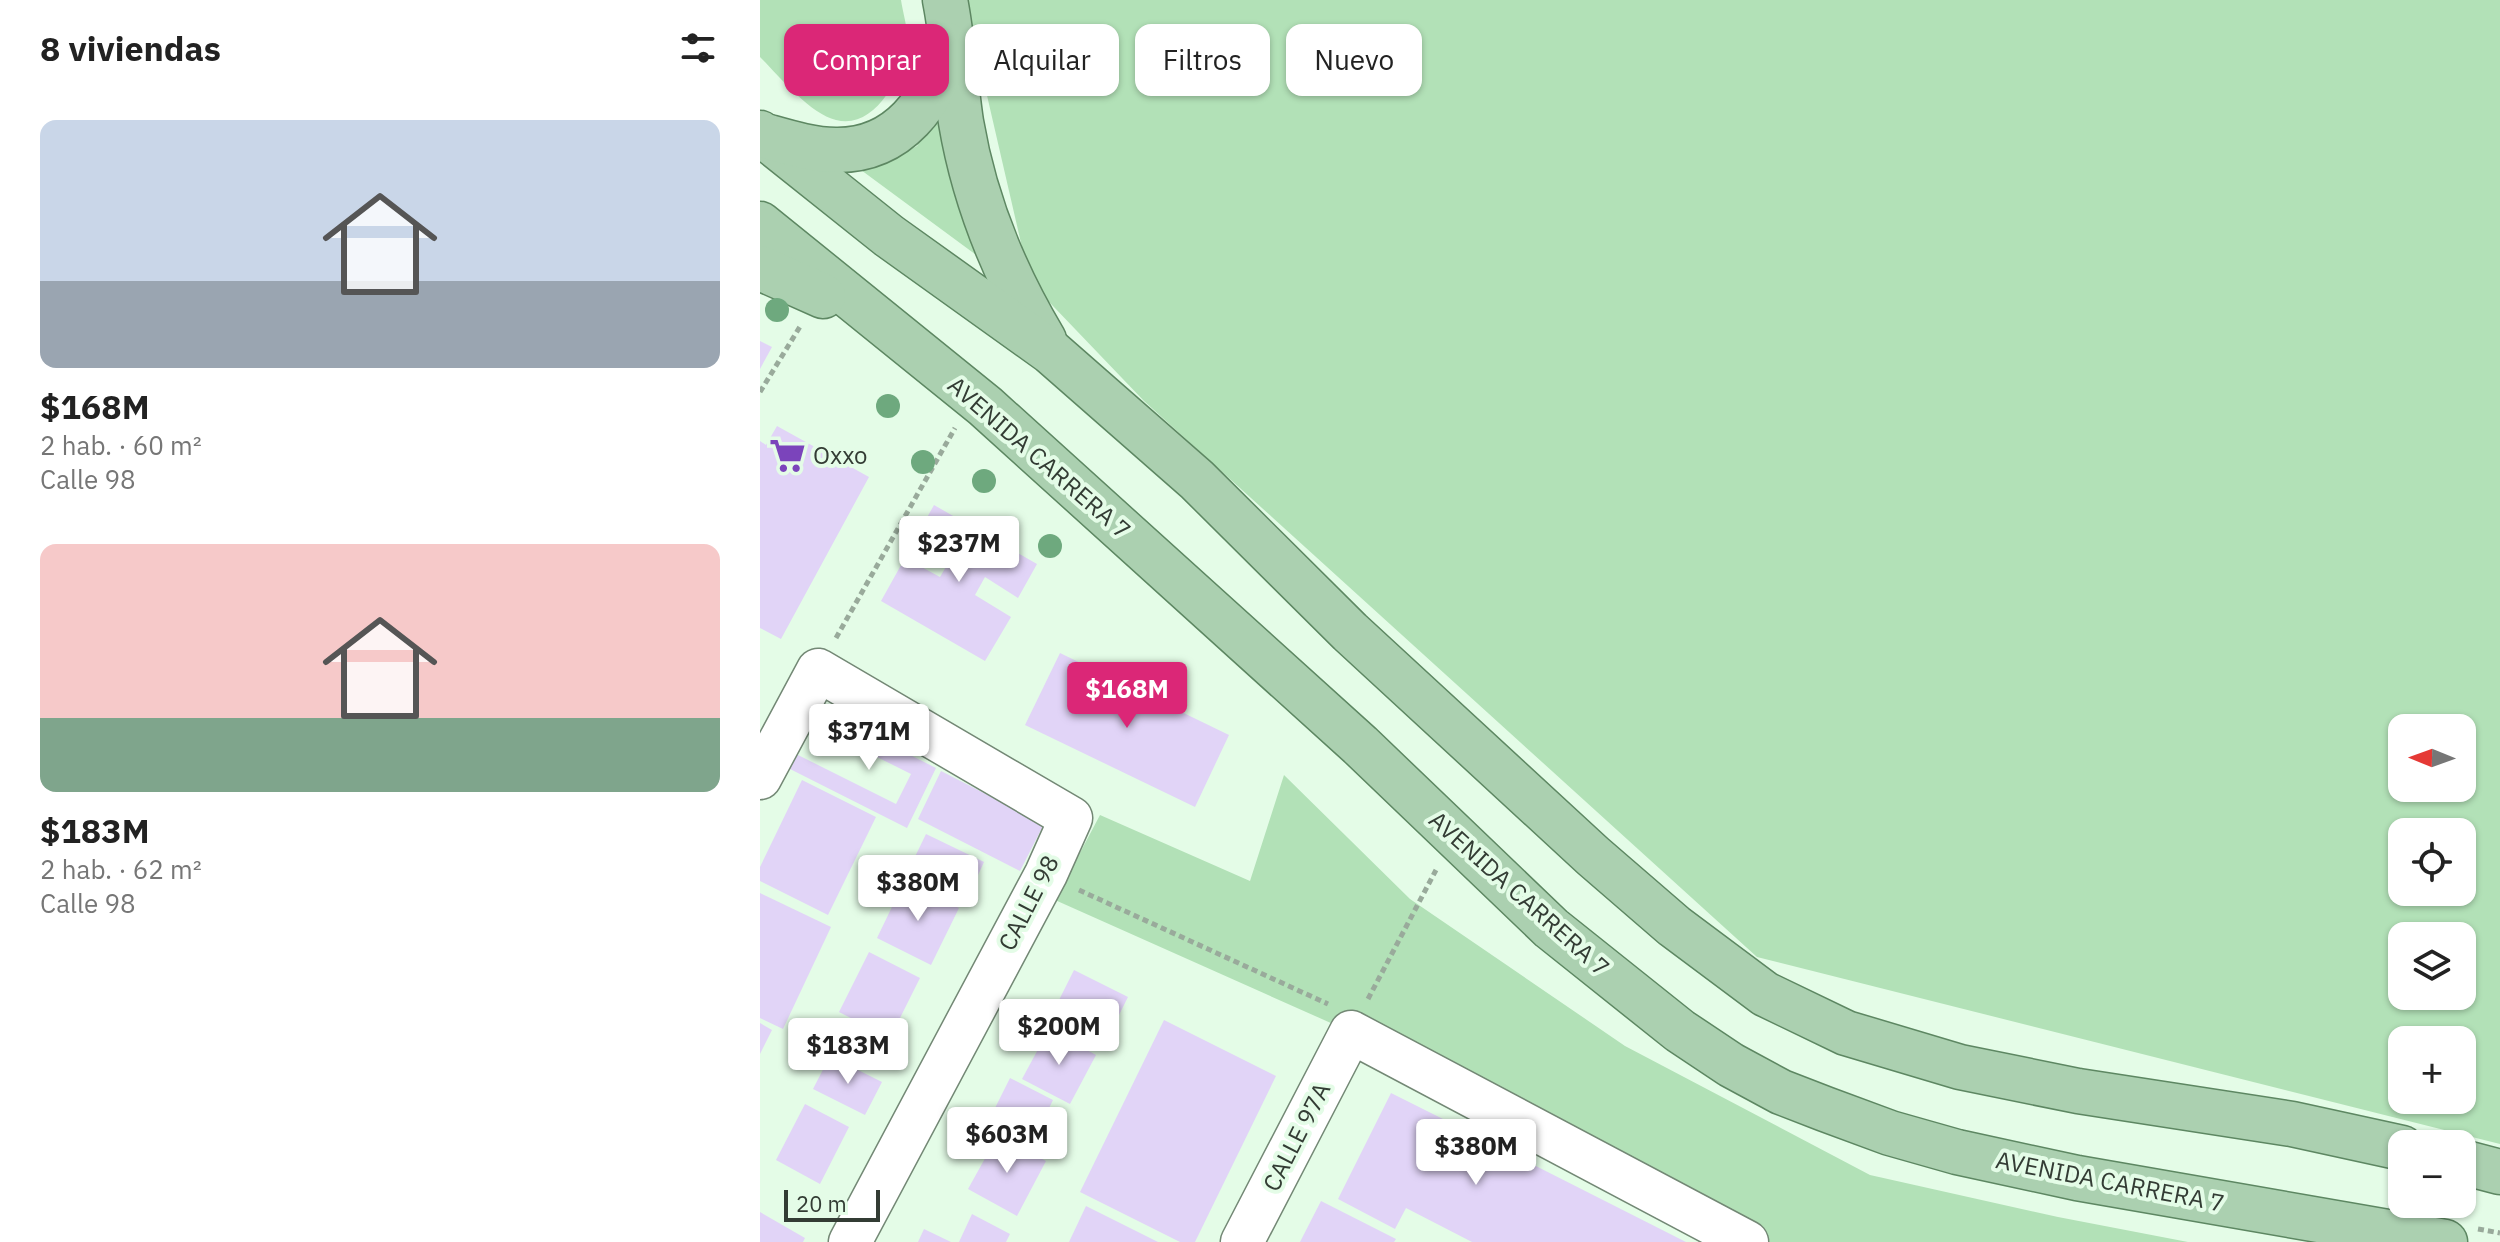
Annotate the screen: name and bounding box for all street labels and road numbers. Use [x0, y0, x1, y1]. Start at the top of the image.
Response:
street label: AVENIDA CARRERA 7 [942, 369, 1138, 546]
street label: AVENIDA CARRERA 7 [1423, 804, 1617, 983]
street label: CALLE 98 [991, 849, 1066, 956]
street label: CALLE 97A [1255, 1077, 1337, 1196]
street label: AVENIDA CARRERA 7 [1993, 1143, 2227, 1219]

